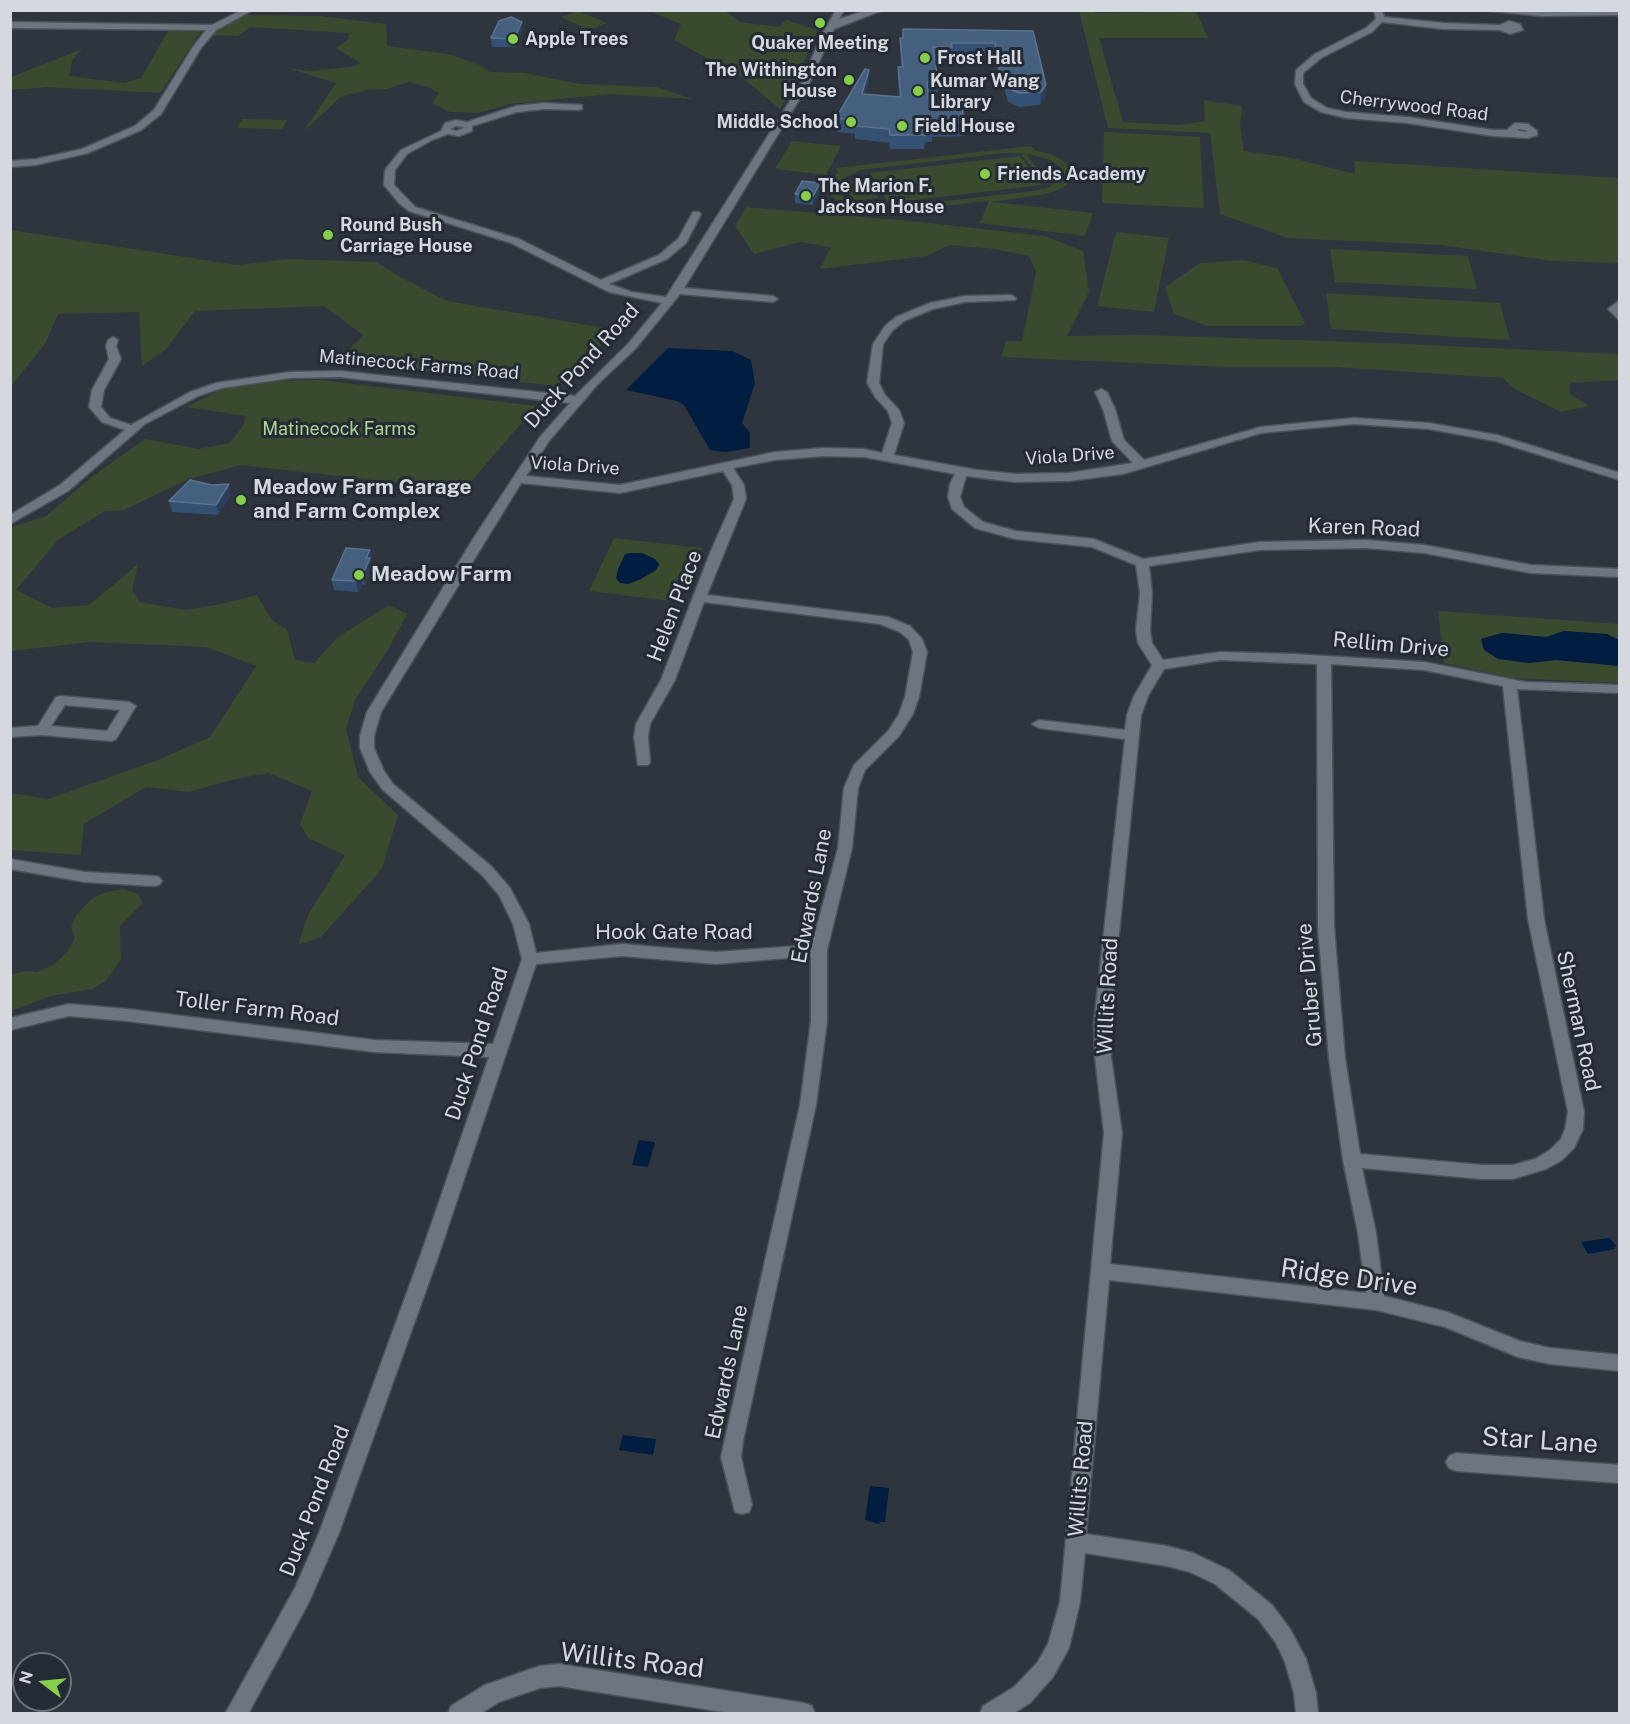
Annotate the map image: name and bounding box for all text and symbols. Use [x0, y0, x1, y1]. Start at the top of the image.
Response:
marker: Quaker Meeting [813, 16, 827, 30]
place label: Apple Trees [525, 28, 628, 50]
marker: Apple Trees [506, 32, 520, 46]
place label: Quaker Meeting [751, 32, 889, 54]
place label: Frost Hall [937, 47, 1022, 69]
marker: Frost Hall [918, 51, 932, 65]
place label: The Withington House [705, 59, 837, 101]
place label: Kumar Wang Library [930, 70, 1039, 112]
marker: The Withington House [842, 73, 856, 87]
marker: Kumar Wang Library [911, 84, 925, 98]
street label: Cherrywood Road [1339, 86, 1489, 126]
place label: Middle School [716, 111, 839, 133]
marker: Middle School [844, 115, 858, 129]
place label: Field House [914, 115, 1015, 137]
marker: Field House [895, 119, 909, 133]
place label: Friends Academy [997, 163, 1146, 185]
marker: Friends Academy [978, 167, 992, 181]
place label: The Marion F. Jackson House [818, 175, 944, 218]
marker: The Marion F. Jackson House [799, 189, 813, 203]
place label: Round Bush Carriage House [340, 214, 473, 256]
marker: Round Bush Carriage House [321, 228, 335, 242]
street label: Duck Pond Road [519, 298, 645, 434]
street label: Matinecock Farms Road [318, 345, 520, 385]
park label: Matinecock Farms [262, 418, 416, 440]
street label: Viola Drive [1025, 442, 1115, 470]
street label: Viola Drive [530, 452, 620, 480]
place label: Meadow Farm Garage and Farm Complex [253, 475, 472, 525]
marker: Meadow Farm Garage and Farm Complex [234, 493, 248, 507]
street label: Karen Road [1307, 513, 1421, 543]
street label: Helen Place [642, 547, 708, 665]
place label: Meadow Farm [371, 562, 512, 588]
marker: Meadow Farm [352, 568, 366, 582]
street label: Rellim Drive [1332, 627, 1450, 663]
street label: Edwards Lane [787, 826, 837, 966]
street label: Hook Gate Road [595, 920, 753, 946]
street label: Gruber Drive [1292, 922, 1328, 1048]
street label: Willits Road [1092, 937, 1124, 1055]
street label: Sherman Road [1551, 948, 1605, 1094]
street label: Duck Pond Road [440, 964, 514, 1124]
street label: Toller Farm Road [174, 986, 340, 1032]
street label: Ridge Drive [1278, 1253, 1420, 1303]
street label: Edwards Lane [700, 1302, 754, 1442]
street label: Willits Road [1063, 1420, 1099, 1538]
street label: Star Lane [1481, 1421, 1599, 1461]
street label: Duck Pond Road [275, 1422, 355, 1580]
street label: Willits Road [559, 1637, 705, 1685]
north arrow [12, 1652, 72, 1712]
text: N [15, 1669, 37, 1686]

